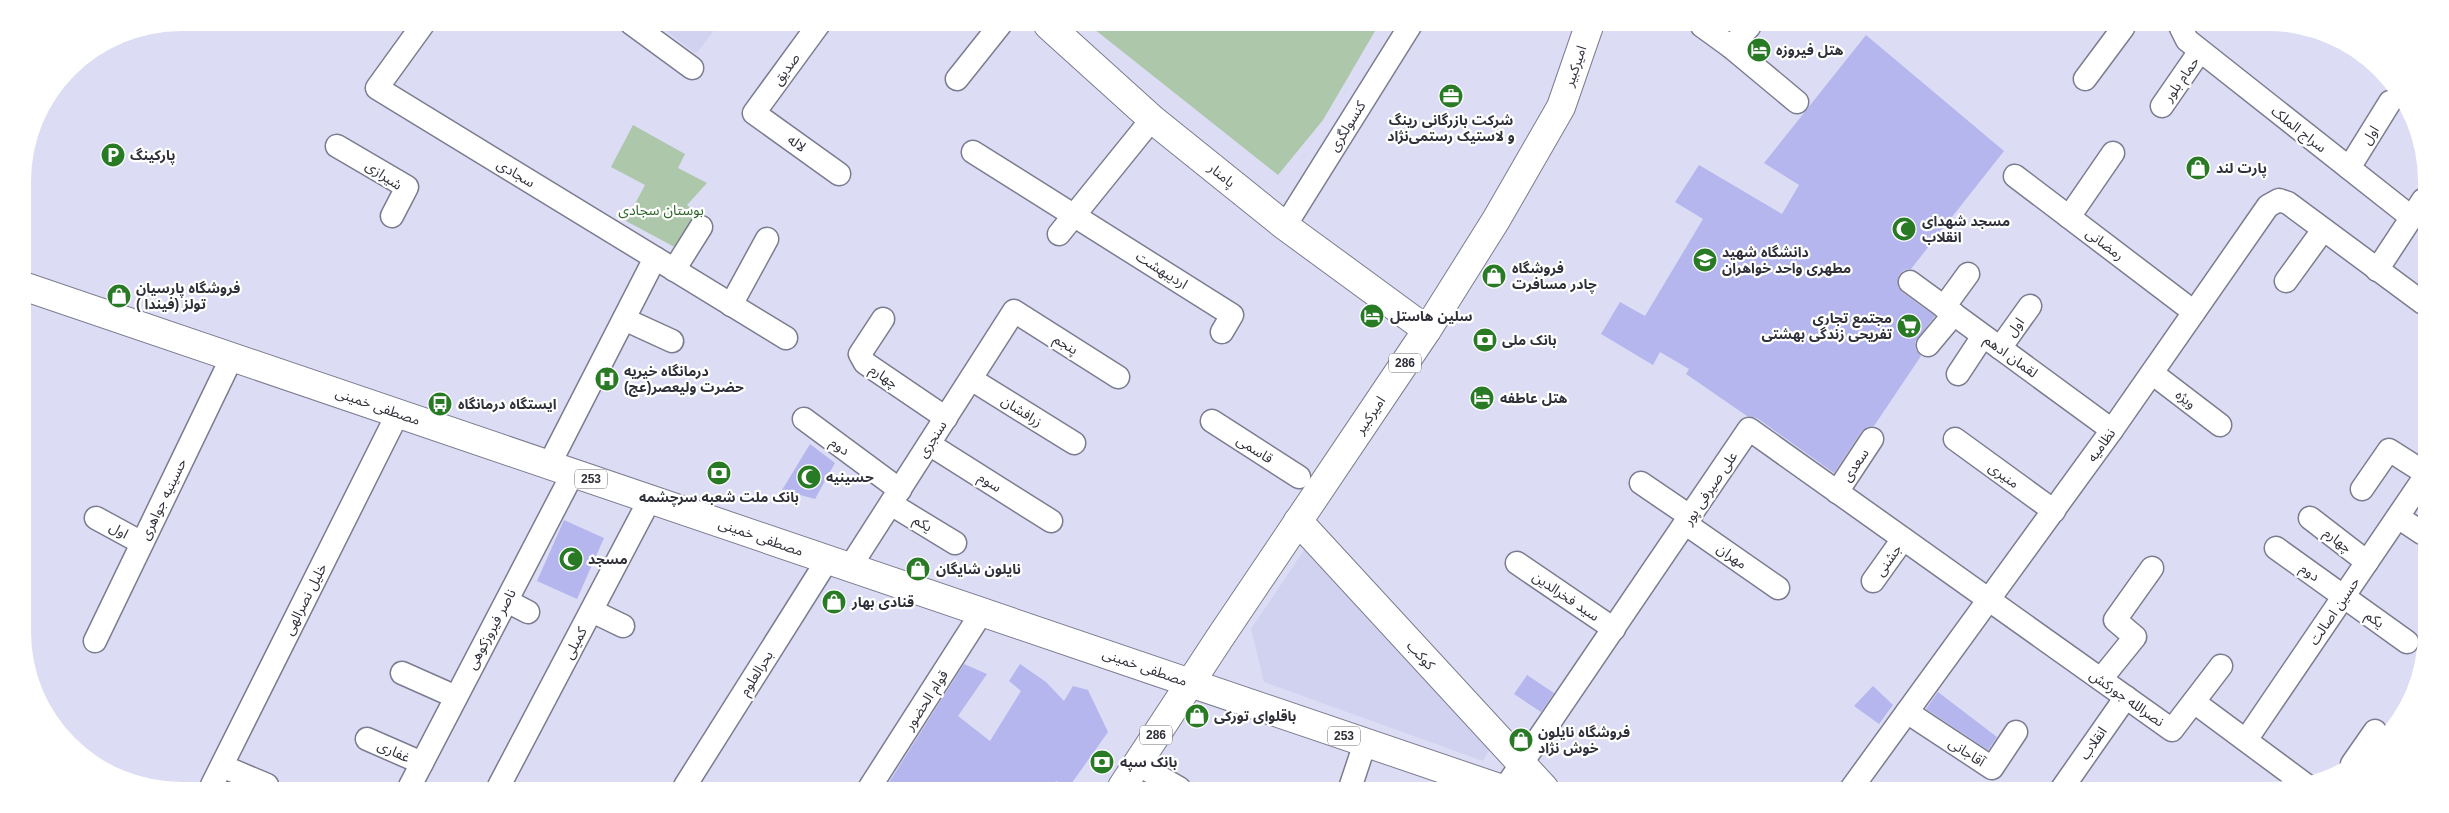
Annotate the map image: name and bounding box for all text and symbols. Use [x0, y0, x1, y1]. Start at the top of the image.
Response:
hotel icon: هتل فیروزه [1746, 37, 1772, 63]
place label: هتل فیروزه [1776, 42, 1844, 59]
street label: امیرکبیر [1560, 43, 1590, 90]
street label: صدیق [769, 50, 805, 89]
street label: حمام بلور [2159, 54, 2205, 107]
office icon: شرکت بازرگانی رینگ و لاستیک رستمی‌نژاد [1438, 83, 1464, 109]
street label: کنسولگری [1325, 98, 1370, 155]
street label: سراج الملک [2267, 103, 2330, 158]
place label: شرکت بازرگانی رینگ و لاستیک رستمی‌نژاد [1387, 112, 1515, 145]
street label: اول [2358, 123, 2383, 148]
street label: لاله [785, 131, 809, 155]
parking icon: پارکینگ [100, 142, 126, 168]
place label: پارکینگ [130, 147, 175, 165]
shop icon: پارت لند [2185, 155, 2211, 181]
street label: سجادی [494, 156, 538, 191]
street label: شیرازی [362, 157, 405, 194]
street label: پامنار [1203, 159, 1239, 192]
place label: پارت لند [2216, 160, 2267, 178]
park label: بوستان سجادی [618, 202, 704, 219]
place label: مسجد شهدای انقلاب [1922, 213, 2010, 245]
mosque icon: مسجد شهدای انقلاب [1891, 216, 1917, 242]
street label: رمضانی [2082, 225, 2127, 264]
place label: دانشگاه شهید مطهری واحد خواهران [1722, 244, 1851, 277]
school or university icon: دانشگاه شهید مطهری واحد خواهران [1692, 247, 1718, 273]
street label: اردیبهشت [1133, 248, 1191, 293]
place label: فروشگاه چادر مسافرت [1512, 260, 1597, 294]
shop icon: فروشگاه چادر مسافرت [1481, 263, 1507, 289]
place label: فروشگاه پارسیان تولز (فیندا ) [136, 280, 240, 313]
shop icon: فروشگاه پارسیان تولز (فیندا ) [106, 283, 132, 309]
hotel icon: سلین هاستل [1359, 303, 1385, 329]
place label: سلین هاستل [1390, 308, 1473, 324]
place label: مجتمع تجاری تفریحی زندگی بهشتی [1762, 310, 1892, 343]
supermarket icon: مجتمع تجاری تفریحی زندگی بهشتی [1896, 313, 1922, 339]
street label: اول [2003, 314, 2028, 340]
bank icon: بانک ملی [1472, 327, 1498, 353]
street label: پنجم [1049, 330, 1081, 360]
street label: لقمان ادهم [1979, 331, 2041, 383]
place label: بانک ملی [1502, 332, 1557, 348]
road number: 286 [1389, 353, 1421, 372]
street label: چهارم [865, 361, 901, 394]
place label: درمانگاه خیریه حضرت ولیعصر(عج) [624, 363, 744, 397]
hospital icon: درمانگاه خیریه حضرت ولیعصر(عج) [594, 366, 620, 392]
street label: مصطفی خمینی [333, 384, 422, 429]
hotel icon: هتل عاطفه [1469, 385, 1495, 411]
street label: ویژه [2172, 386, 2199, 413]
place label: هتل عاطفه [1500, 390, 1567, 406]
bus stop icon: ایستگاه درمانگاه [427, 391, 453, 417]
street label: زرافشان [998, 392, 1045, 431]
street label: امیرکبیر [1351, 393, 1389, 438]
place label: ایستگاه درمانگاه [458, 396, 557, 413]
street label: سنجری [914, 417, 951, 461]
street label: نظامیه [2084, 425, 2119, 465]
street label: قاسمی [1233, 431, 1276, 467]
street label: دوم [826, 434, 853, 461]
street label: سعدی [1838, 445, 1873, 485]
street label: علی صیرفی پور [1679, 448, 1742, 530]
street label: حسینیه جواهری [136, 456, 190, 543]
street label: منیری [1985, 459, 2022, 492]
bank icon: بانک ملت شعبه سرچشمه [706, 460, 732, 486]
mosque icon: حسینیه [796, 464, 822, 490]
road number: 253 [575, 469, 607, 488]
place label: حسینیه [826, 469, 874, 485]
street label: سوم [974, 469, 1005, 498]
place label: بانک ملت شعبه سرچشمه [639, 489, 799, 507]
street label: یکم [909, 511, 935, 537]
street label: مصطفی خمینی [716, 515, 805, 560]
street label: اول [106, 518, 131, 543]
street label: چهارم [2319, 524, 2355, 558]
street label: مهران [1713, 540, 1750, 573]
street label: جشنی [1871, 541, 1905, 580]
mosque icon: مسجد [558, 546, 584, 572]
place label: مسجد [588, 551, 628, 567]
shop icon: نايلون شايگان [905, 556, 931, 582]
street label: خلیل نصرالهی [280, 560, 331, 638]
street label: دوم [2296, 560, 2323, 587]
place label: نايلون شايگان [936, 561, 1021, 577]
street label: سید فخرالدین [1529, 568, 1602, 625]
street label: حسین اصالت [2305, 574, 2363, 649]
street label: ناصر فیروزکوهی [463, 586, 520, 672]
shop icon: قنادی بهار [821, 589, 847, 615]
place label: قنادی بهار [851, 594, 914, 611]
street label: یکم [2361, 607, 2387, 634]
street label: کمیلی [560, 624, 591, 662]
street label: کوکب [1403, 637, 1438, 674]
street label: مصطفی خمینی [1100, 645, 1189, 690]
street label: بحرالعلوم [736, 647, 779, 700]
street label: نصرالله جورکش [2086, 666, 2167, 730]
street label: قوام الحضور [900, 667, 954, 735]
shop icon: باقلوای تورکی [1184, 703, 1210, 729]
place label: باقلوای تورکی [1214, 708, 1296, 725]
place label: فروشگاه نایلون خوش نژاد [1538, 724, 1630, 757]
street label: انقلاب [2076, 724, 2110, 763]
road number: 286 [1140, 726, 1172, 744]
road number: 253 [1328, 726, 1360, 746]
shop icon: فروشگاه نایلون خوش نژاد [1508, 727, 1534, 753]
street label: آقاجانی [1945, 734, 1989, 771]
street label: غفاری [375, 737, 413, 766]
bank icon: بانک سپه [1089, 749, 1115, 775]
place label: بانک سپه [1120, 754, 1177, 772]

